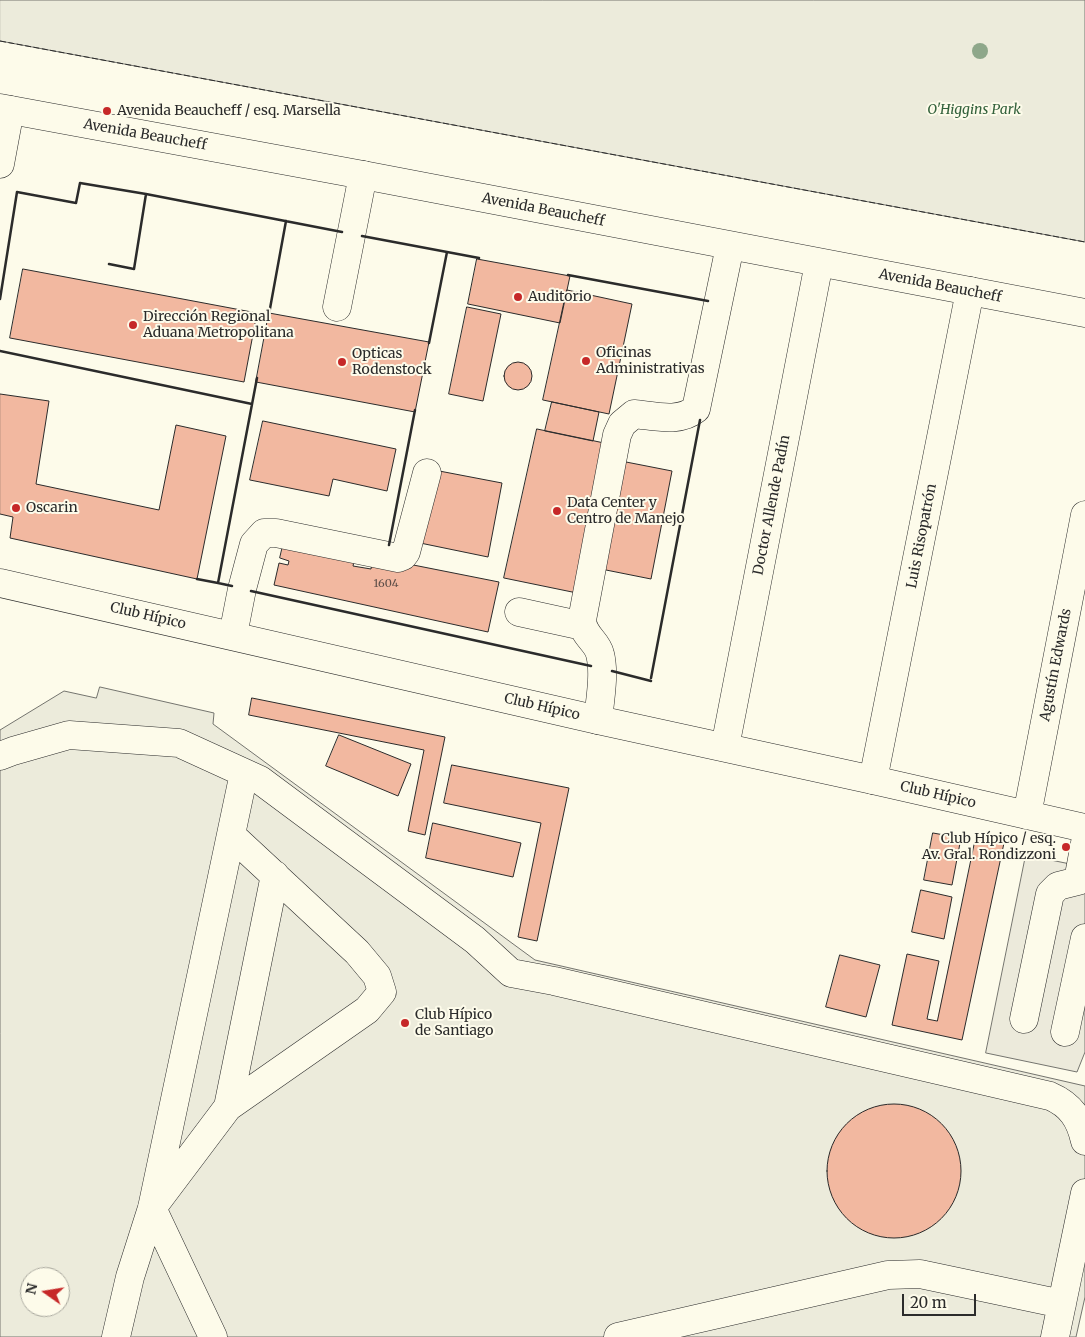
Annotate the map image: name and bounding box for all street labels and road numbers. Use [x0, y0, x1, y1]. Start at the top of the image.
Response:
street label: Avenida Beaucheff [82, 116, 208, 154]
street label: Avenida Beaucheff [480, 190, 606, 230]
street label: Avenida Beaucheff [877, 266, 1003, 306]
street label: Doctor Allende Padín [750, 433, 794, 577]
street label: Luis Risopatrón [904, 482, 940, 590]
street label: Club Hípico [109, 599, 187, 633]
street label: Agustín Edwards [1037, 607, 1075, 723]
street label: Club Hípico [503, 690, 581, 724]
street label: Club Hípico [899, 778, 977, 812]

